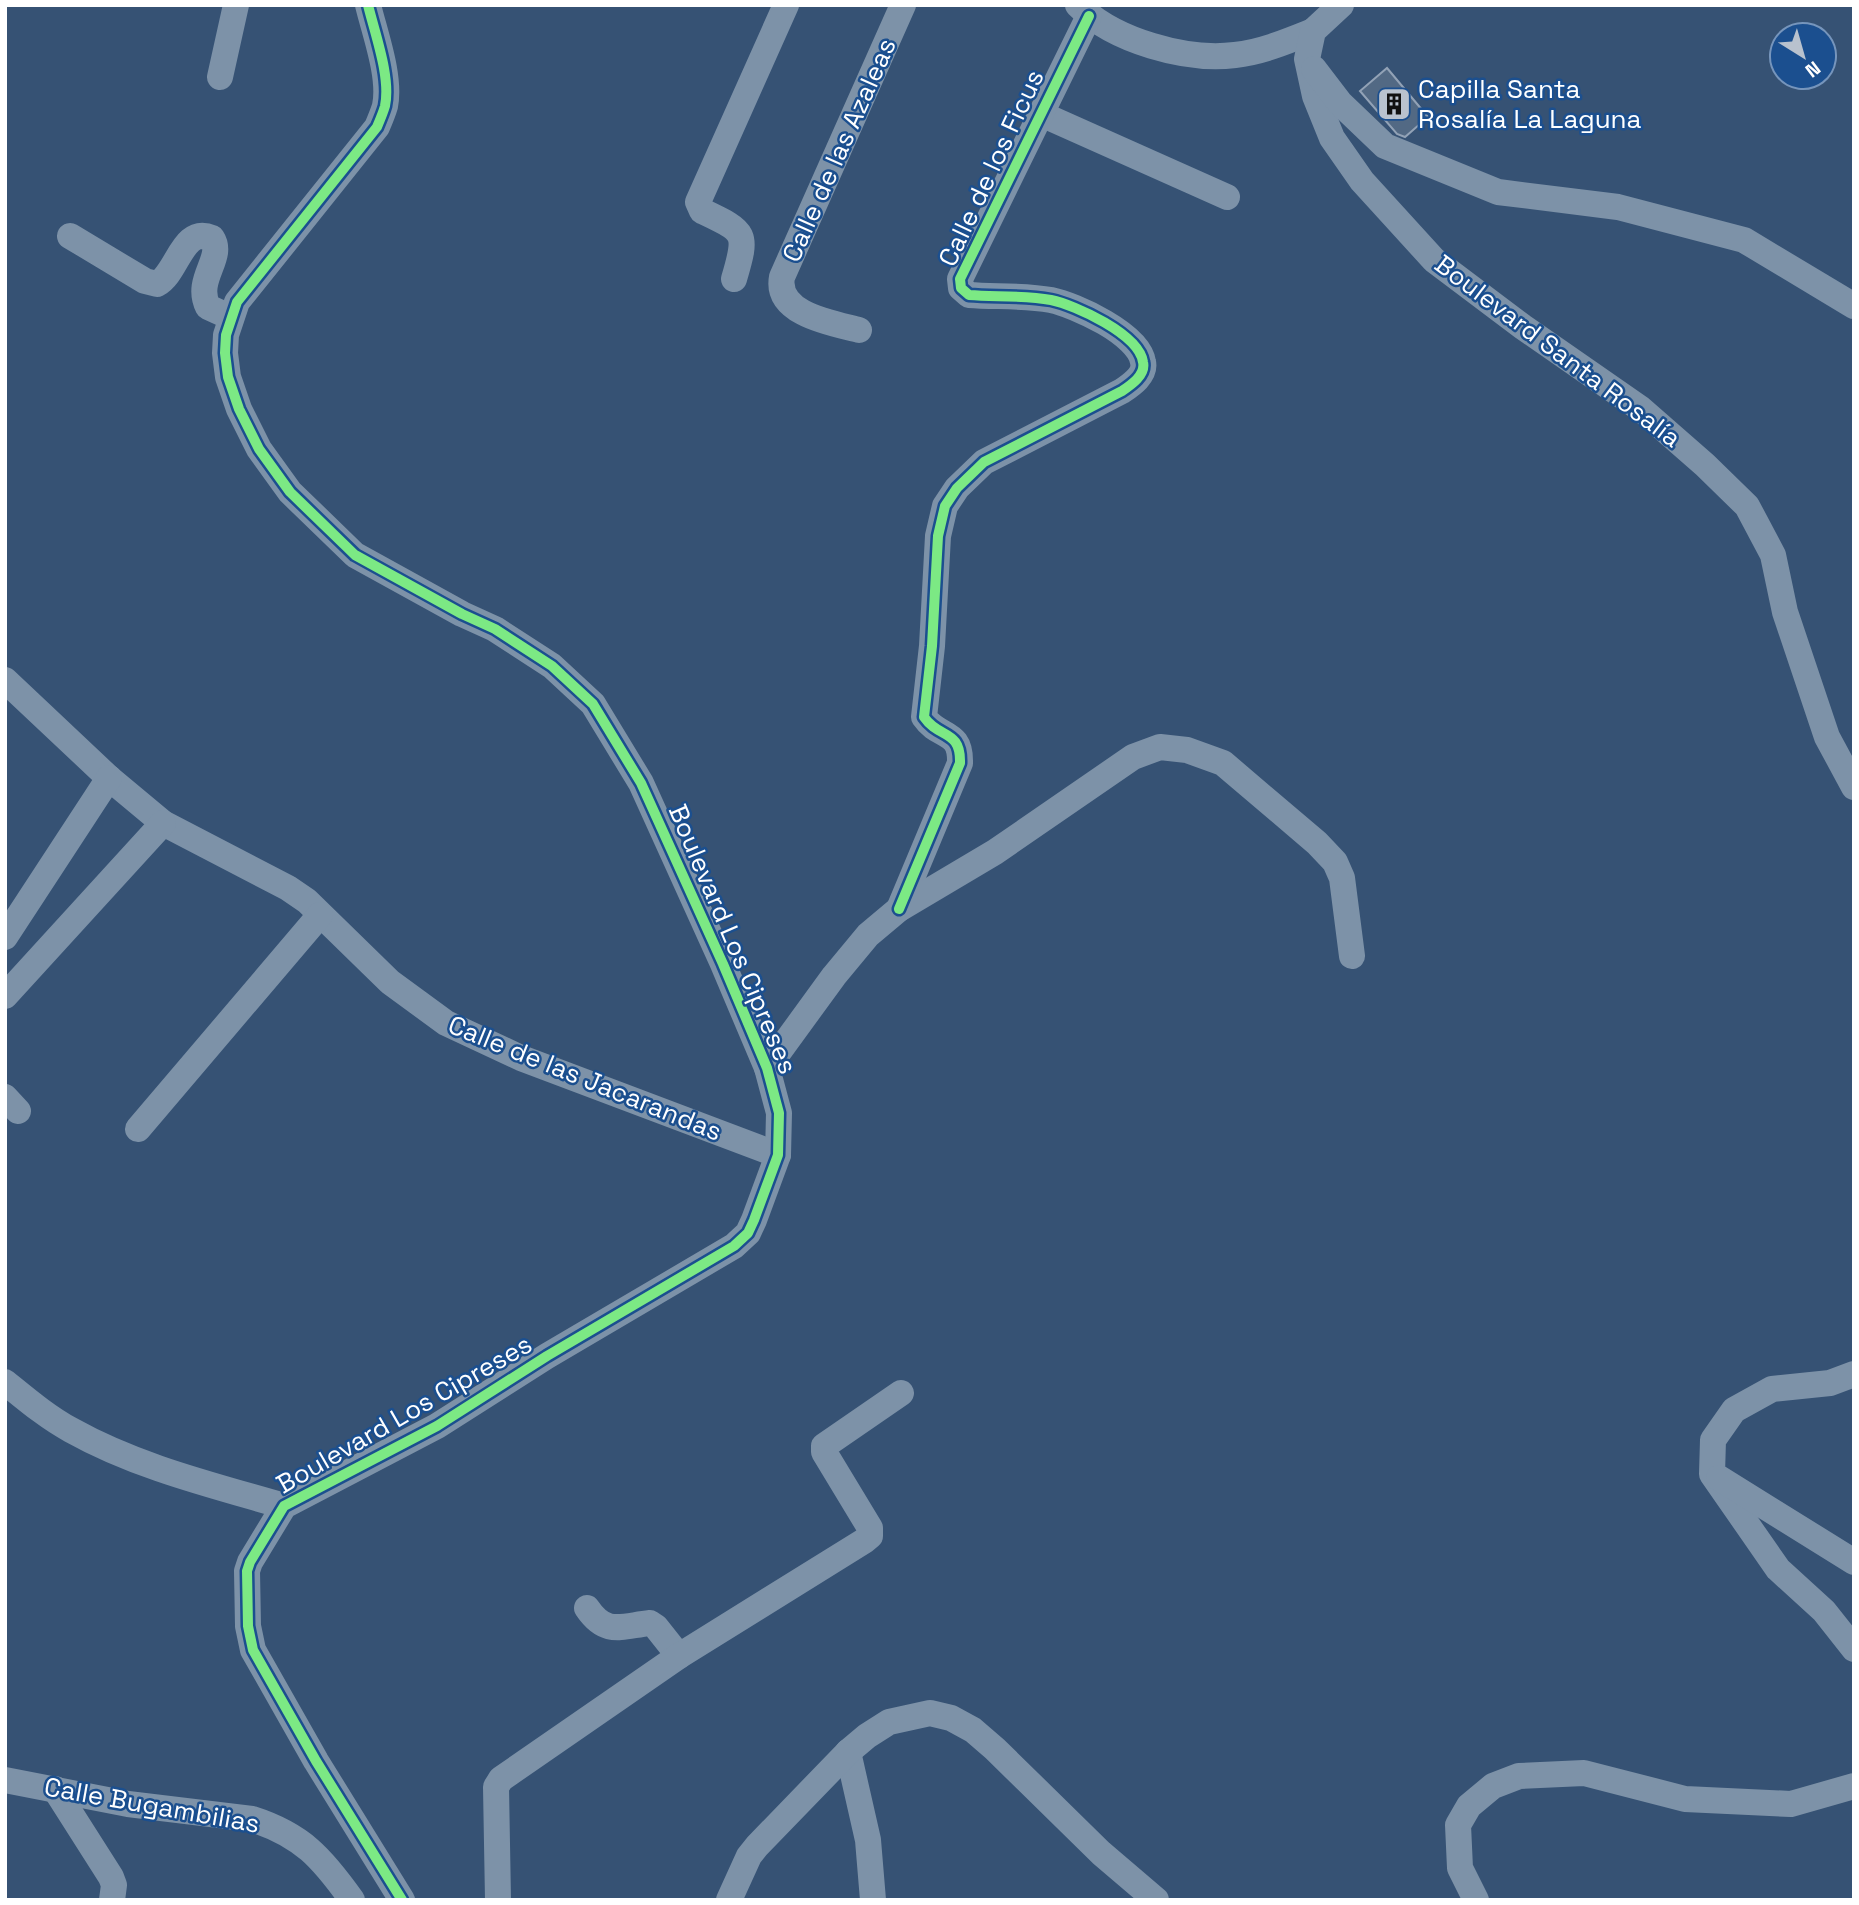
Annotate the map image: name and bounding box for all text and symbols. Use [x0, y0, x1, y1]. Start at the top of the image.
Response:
north arrow [1768, 21, 1838, 91]
street label: Calle de las Azaleas [774, 33, 904, 267]
text: N [1800, 55, 1826, 83]
street label: Calle de los Ficus [930, 64, 1052, 272]
place label: Capilla Santa Rosalía La Laguna [1418, 72, 1642, 136]
building icon: Capilla Santa Rosalía La Laguna [1375, 85, 1413, 123]
street label: Boulevard Santa Rosalía [1428, 247, 1688, 455]
street label: Boulevard Los Cipreses [661, 799, 805, 1079]
street label: Calle de las Jacarandas [443, 1007, 727, 1149]
street label: Boulevard Los Cipreses [270, 1327, 538, 1501]
street label: Calle Bugambilias [42, 1769, 262, 1841]

